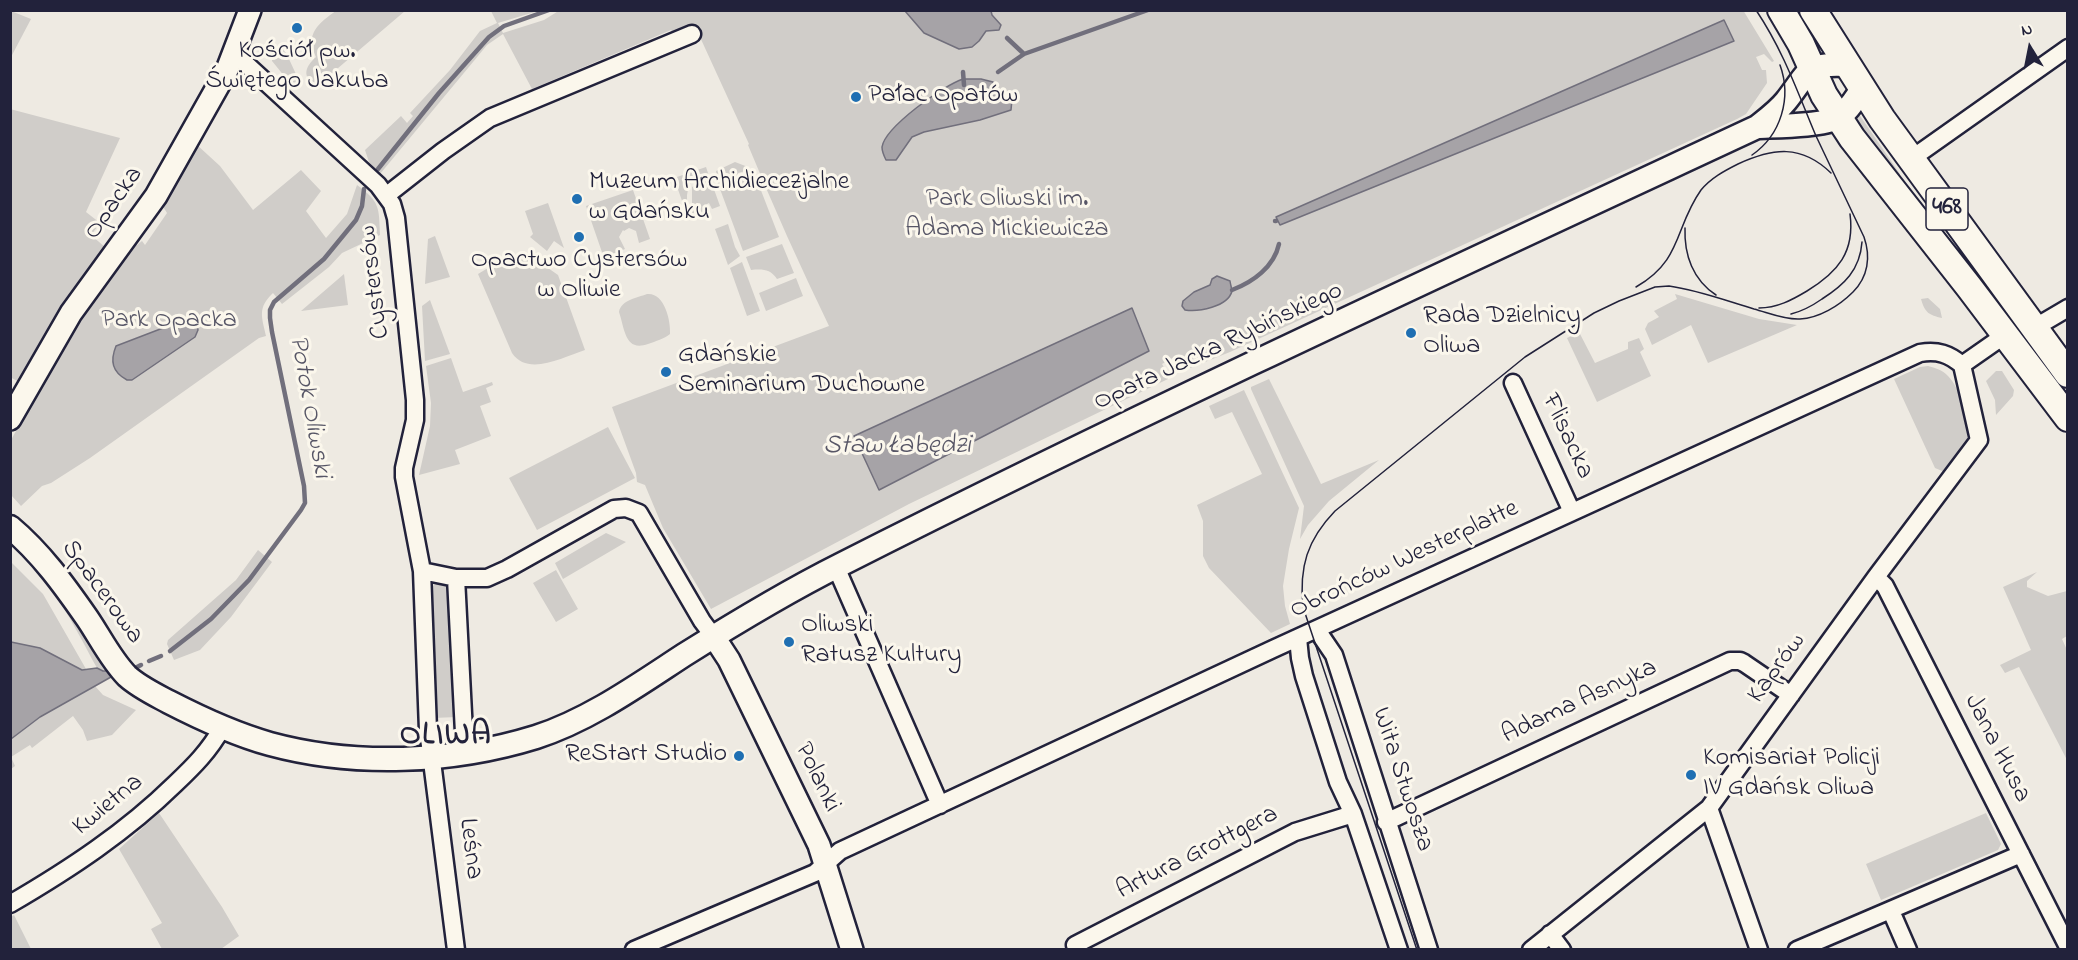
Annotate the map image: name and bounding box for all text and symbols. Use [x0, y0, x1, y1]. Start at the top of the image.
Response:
north arrow [2000, 18, 2060, 78]
text: N [2019, 18, 2034, 43]
marker: Kościół pw. Świętego Jakuba [290, 21, 304, 35]
place label: Kościół pw. Świętego Jakuba [206, 37, 388, 98]
place label: Pałac Opatów [868, 81, 1018, 113]
marker: Pałac Opatów [849, 90, 863, 104]
street label: Opacka [79, 161, 151, 247]
place label: Muzeum Archidiecezjalne w Gdańsku [589, 168, 849, 230]
park label: Park Oliwski im. Adama Mickiewicza [905, 185, 1109, 246]
road number: 468 [1926, 188, 1968, 230]
marker: Muzeum Archidiecezjalne w Gdańsku [570, 192, 584, 206]
street label: Cystersów [354, 223, 398, 341]
marker: Opactwo Cystersów w Oliwie [572, 230, 586, 244]
place label: Opactwo Cystersów w Oliwie [471, 246, 687, 308]
street label: Opata Jacka Rybińskiego [1090, 277, 1348, 419]
place label: Rada Dzielnicy Oliwa [1423, 302, 1581, 364]
park label: Park Opacka [101, 306, 237, 338]
marker: Rada Dzielnicy Oliwa [1404, 326, 1418, 340]
water label: Potok Oliwski [280, 333, 336, 481]
place label: Gdańskie Seminarium Duchowne [678, 341, 925, 402]
marker: Gdańskie Seminarium Duchowne [659, 365, 673, 379]
street label: Flisacka [1533, 390, 1599, 484]
water label: Staw Łabędzi [823, 432, 971, 464]
street label: Obrońców Westerplatte [1286, 494, 1524, 628]
street label: Spacerowa [53, 535, 149, 651]
place label: Oliwski Ratusz Kultury [801, 611, 961, 672]
street label: Kaprów [1742, 628, 1814, 710]
marker: Oliwski Ratusz Kultury [782, 635, 796, 649]
street label: Adama Asnyka [1498, 654, 1662, 752]
street label: Jana Husa [1955, 690, 2037, 808]
street label: Wita Stwosza [1363, 704, 1439, 856]
district label: OLIWA [400, 719, 492, 757]
street label: Polanki [786, 738, 846, 818]
place label: ReStart Studio [565, 740, 727, 772]
place label: Komisariat Policji IV Gdańsk Oliwa [1703, 744, 1880, 806]
marker: ReStart Studio [732, 749, 746, 763]
street label: Kwietna [67, 768, 151, 844]
marker: Komisariat Policji IV Gdańsk Oliwa [1684, 768, 1698, 782]
street label: Artura Grottgera [1112, 800, 1284, 908]
street label: Leśna [450, 817, 488, 881]

